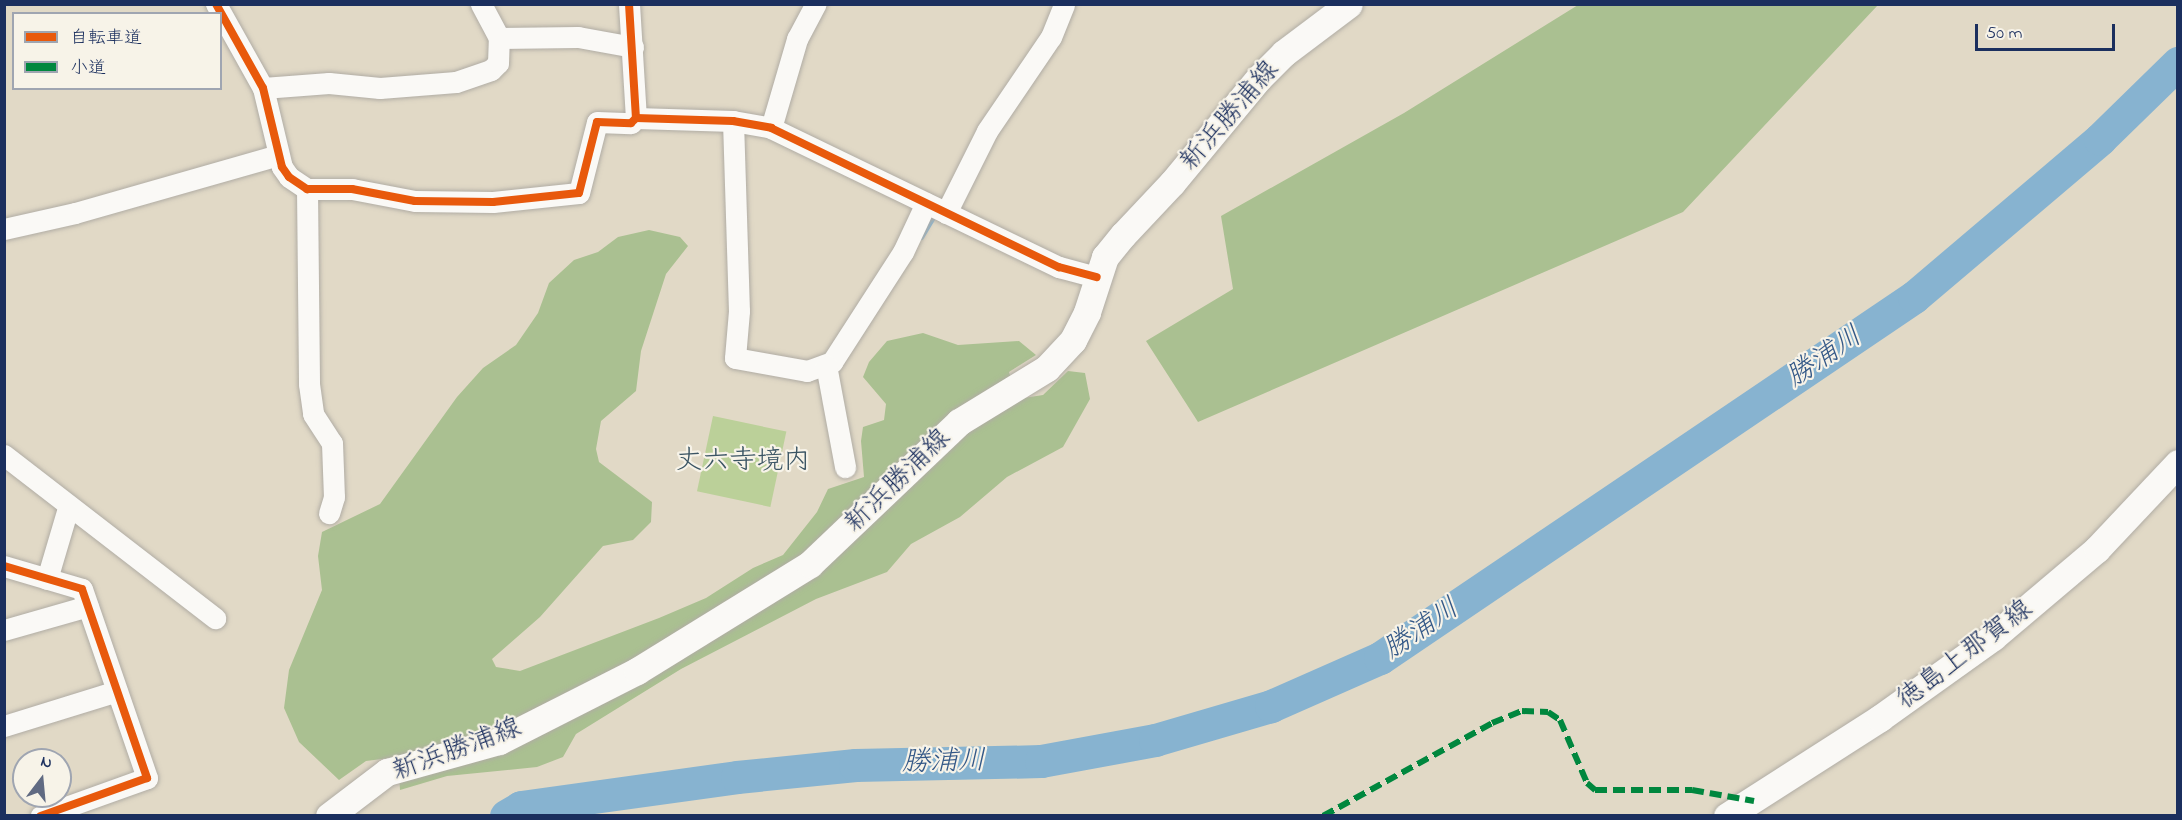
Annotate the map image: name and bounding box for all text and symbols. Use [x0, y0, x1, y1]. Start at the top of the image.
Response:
legend [12, 12, 222, 90]
scale bar [1978, 12, 2118, 50]
text: 50 m [1986, 21, 2023, 47]
text: 自転車道 [70, 26, 142, 52]
street label: 新浜勝浦線 [1173, 54, 1287, 178]
text: 小道 [70, 56, 106, 82]
water label: 勝浦川 [1781, 321, 1869, 395]
street label: 新浜勝浦線 [838, 422, 958, 540]
park label: 丈六寺境内 [676, 446, 810, 478]
water label: 勝浦川 [1378, 593, 1466, 667]
street label: 徳島上那賀線 [1891, 593, 2039, 717]
street label: 新浜勝浦線 [388, 712, 526, 788]
water label: 勝浦川 [902, 745, 986, 781]
north arrow [12, 748, 72, 808]
text: N [38, 750, 55, 776]

